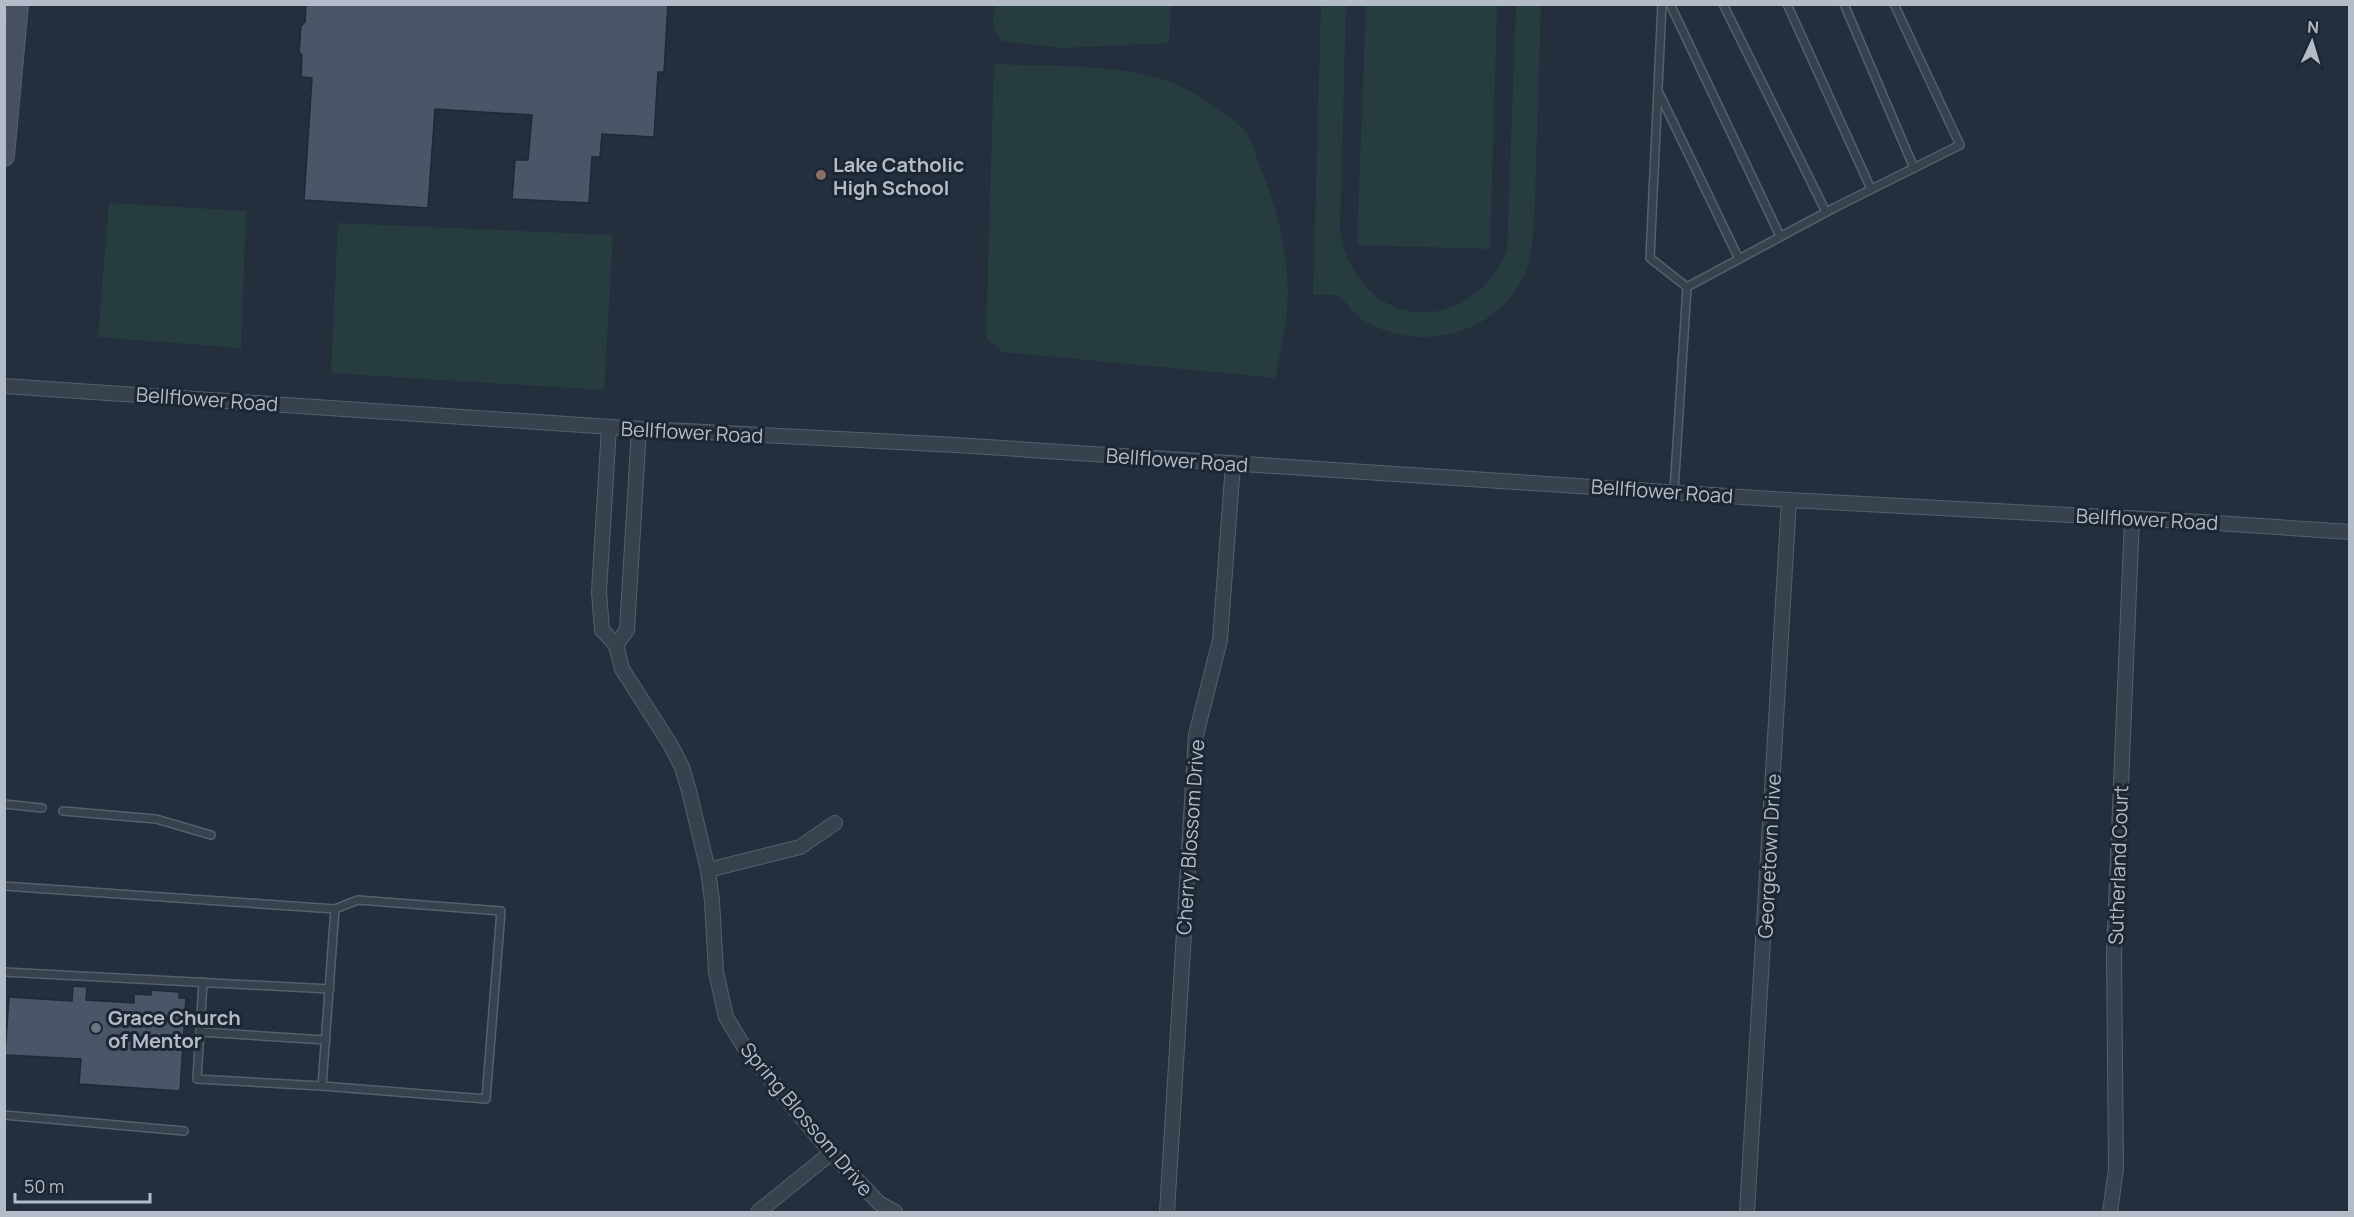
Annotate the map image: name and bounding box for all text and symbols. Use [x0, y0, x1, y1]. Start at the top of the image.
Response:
north arrow [2282, 12, 2342, 72]
text: N [2307, 16, 2320, 38]
place label: Lake Catholic High School [833, 151, 964, 201]
marker: Lake Catholic High School [814, 168, 828, 182]
street label: Bellflower Road [135, 381, 279, 417]
street label: Bellflower Road [620, 415, 764, 449]
street label: Bellflower Road [1105, 442, 1249, 478]
street label: Bellflower Road [1590, 473, 1734, 509]
street label: Bellflower Road [2075, 502, 2219, 536]
street label: Cherry Blossom Drive [1170, 738, 1210, 936]
street label: Georgetown Drive [1751, 773, 1787, 939]
street label: Sutherland Court [2102, 785, 2134, 945]
place label: Grace Church of Mentor [108, 1004, 241, 1054]
marker: Grace Church of Mentor [89, 1021, 103, 1035]
street label: Spring Blossom Drive [735, 1036, 879, 1202]
scale bar [15, 1166, 150, 1204]
text: 50 m [24, 1174, 64, 1198]

